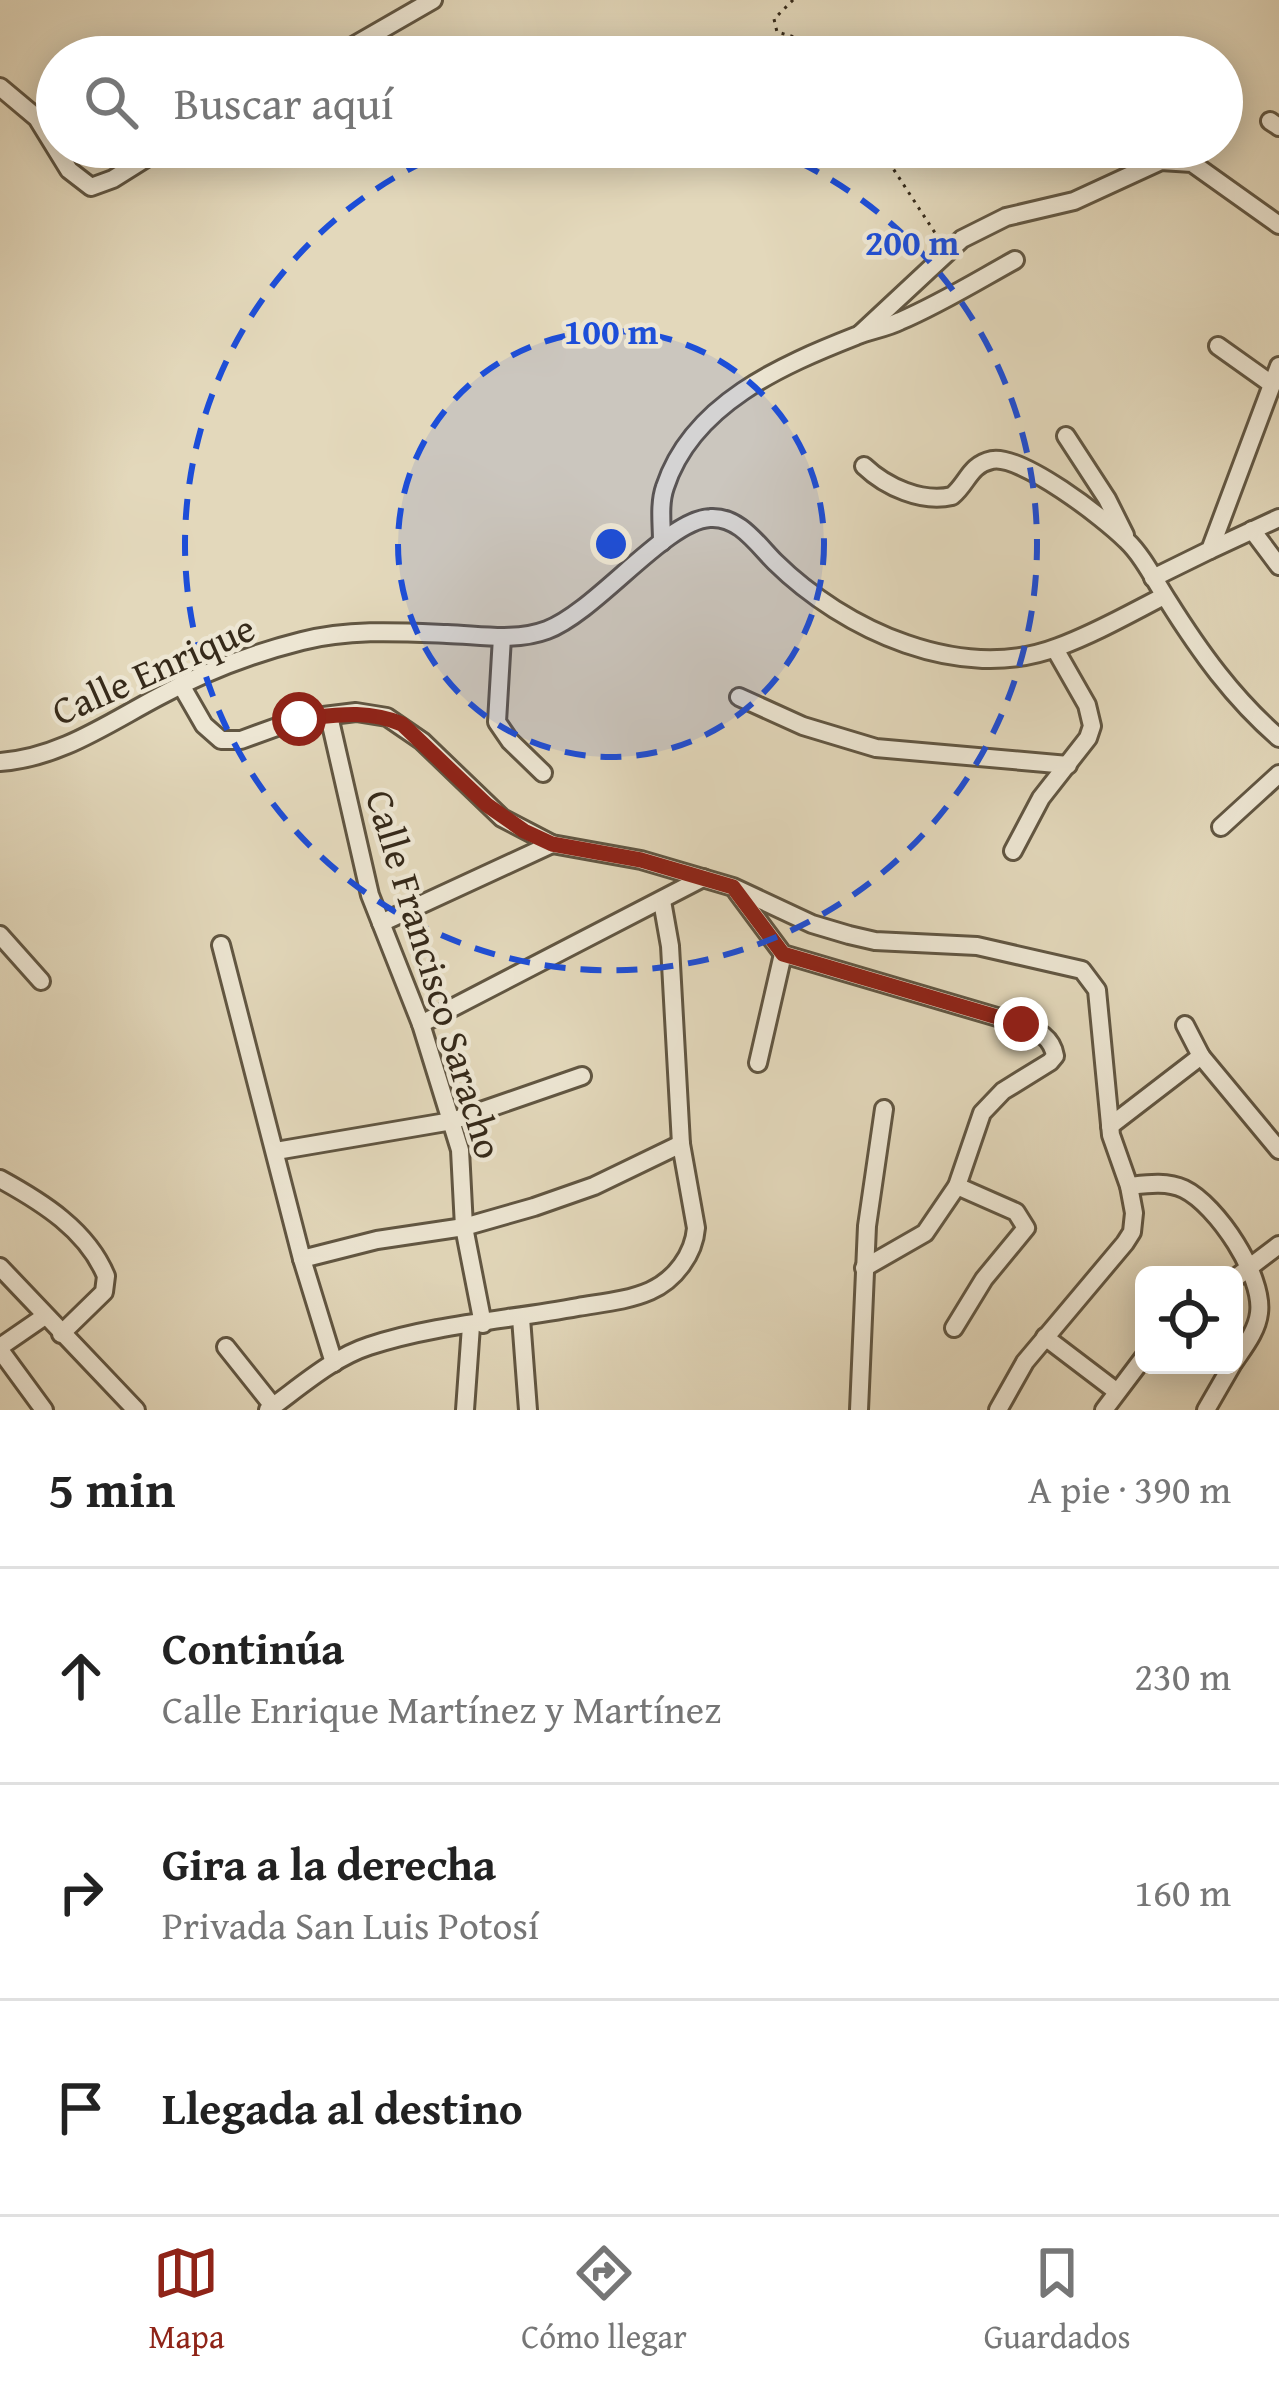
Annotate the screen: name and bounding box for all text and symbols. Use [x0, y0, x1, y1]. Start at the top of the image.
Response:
search box [36, 36, 1243, 168]
icon: search [78, 69, 144, 135]
text: Buscar aquí [174, 70, 393, 135]
text: 200 m [865, 215, 960, 268]
text: 100 m [564, 304, 659, 357]
centre of rings [590, 523, 632, 565]
street label: Calle Enrique [42, 598, 264, 739]
route start [272, 692, 326, 746]
street label: Calle Francisco Saracho [352, 782, 519, 1165]
route end [994, 997, 1048, 1051]
map controls [1135, 1266, 1243, 1374]
button: locate [1135, 1266, 1243, 1374]
text: 5 min [48, 1451, 175, 1526]
text: A pie · 390 m [1028, 1460, 1231, 1517]
text: Continúa [162, 1615, 344, 1680]
icon: ahead [48, 1643, 114, 1709]
text: 230 m [1134, 1647, 1231, 1704]
text: Calle Enrique Martínez y Martínez [162, 1680, 721, 1737]
text: Gira a la derecha [162, 1831, 496, 1896]
icon: right [48, 1859, 114, 1925]
text: 160 m [1134, 1863, 1231, 1920]
text: Privada San Luis Potosí [162, 1896, 539, 1953]
icon: arrive [48, 2075, 114, 2141]
text: Llegada al destino [162, 2075, 523, 2140]
tab: Mapa [148, 2240, 224, 2360]
tab: Cómo llegar [521, 2240, 687, 2360]
tab: Guardados [984, 2240, 1131, 2360]

